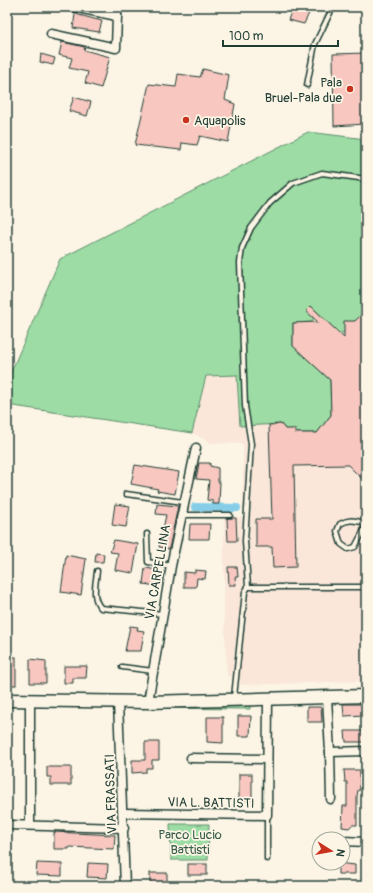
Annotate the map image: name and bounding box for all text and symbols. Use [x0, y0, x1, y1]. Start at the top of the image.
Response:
scale bar [223, 22, 338, 48]
text: 100 m [229, 29, 264, 44]
place label: Pala Bruel-Pala due [265, 75, 343, 106]
marker: Pala Bruel-Pala due [345, 84, 355, 94]
place label: Aquapolis [194, 113, 246, 129]
marker: Aquapolis [181, 115, 191, 125]
street label: VIA CARPELLINA [142, 523, 174, 621]
street label: VIA FRASSATI [102, 754, 120, 834]
street label: VIA L. BATTISTI [167, 794, 255, 812]
park label: Parco Lucio Battisti [158, 827, 222, 858]
north arrow [311, 831, 351, 871]
text: N [333, 848, 347, 858]

